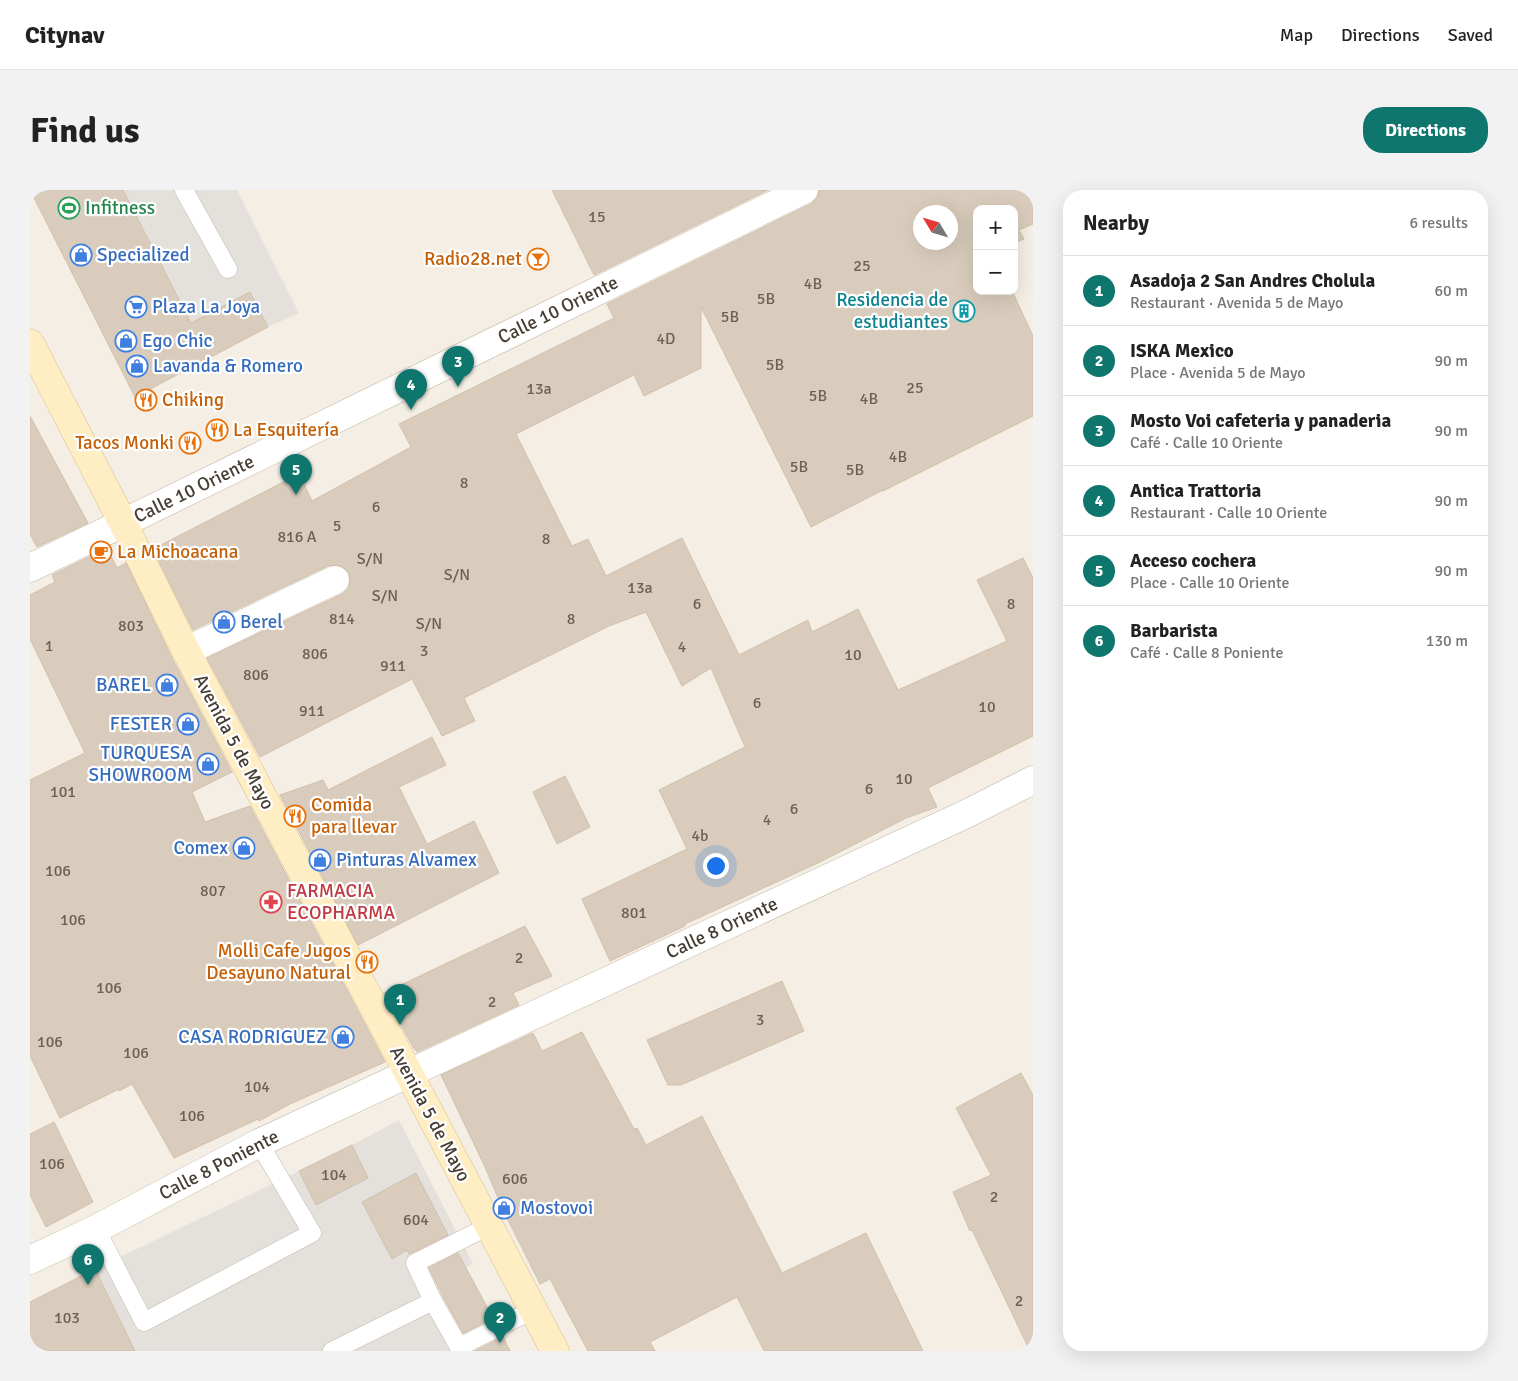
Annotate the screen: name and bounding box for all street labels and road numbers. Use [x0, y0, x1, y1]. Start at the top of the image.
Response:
street label: Calle 10 Oriente [494, 271, 622, 349]
street label: Calle 10 Oriente [130, 450, 258, 528]
street label: Avenida 5 de Mayo [188, 670, 280, 814]
street label: Calle 8 Oriente [662, 892, 782, 964]
street label: Avenida 5 de Mayo [384, 1042, 476, 1186]
street label: Calle 8 Poniente [155, 1124, 283, 1206]

